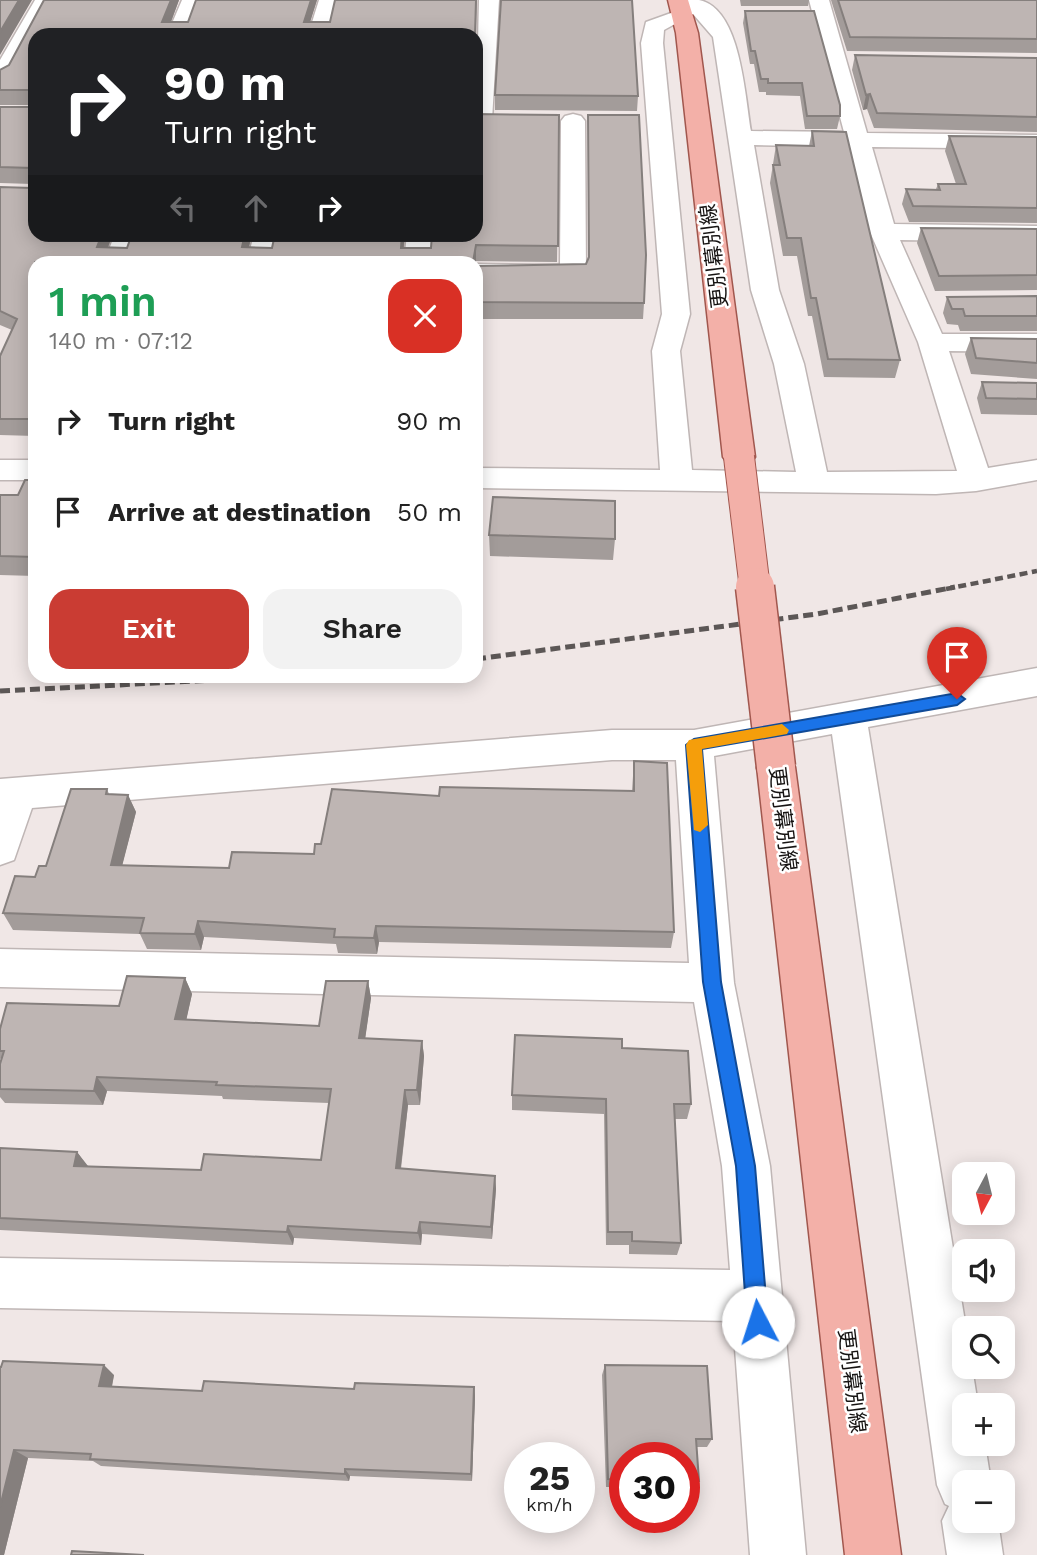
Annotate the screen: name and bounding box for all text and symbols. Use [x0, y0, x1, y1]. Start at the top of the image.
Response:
text: 90 m [164, 54, 286, 112]
icon: right [49, 56, 140, 147]
text: Turn right [164, 113, 316, 151]
icon: left [164, 189, 202, 227]
icon: ahead [237, 189, 275, 227]
icon: right [310, 189, 348, 227]
street label: 更別幕別線 [695, 202, 732, 310]
text: 1 min [49, 277, 157, 326]
button: close [388, 279, 462, 353]
text: 140 m · 07:12 [49, 328, 193, 355]
icon: right [49, 402, 87, 440]
text: Turn right [108, 406, 235, 436]
text: 90 m [396, 406, 462, 436]
icon: arrive [49, 493, 87, 531]
text: Arrive at destination [108, 497, 371, 527]
text: 50 m [397, 497, 462, 527]
button: Exit [49, 589, 249, 669]
button: Share [263, 589, 462, 669]
pin [927, 627, 987, 699]
icon: arrive [938, 638, 976, 676]
street label: 更別幕別線 [765, 765, 802, 873]
north arrow [952, 1162, 1015, 1225]
map controls [952, 1162, 1015, 1533]
button: sound [952, 1239, 1015, 1302]
position arrow [721, 1285, 795, 1359]
button: search [952, 1316, 1015, 1379]
street label: 更別幕別線 [834, 1327, 871, 1435]
button: + [952, 1393, 1015, 1456]
speed limit sign: 30 [609, 1442, 700, 1533]
text: 25 [529, 1457, 570, 1499]
button: − [952, 1470, 1015, 1533]
text: km/h [526, 1494, 573, 1515]

